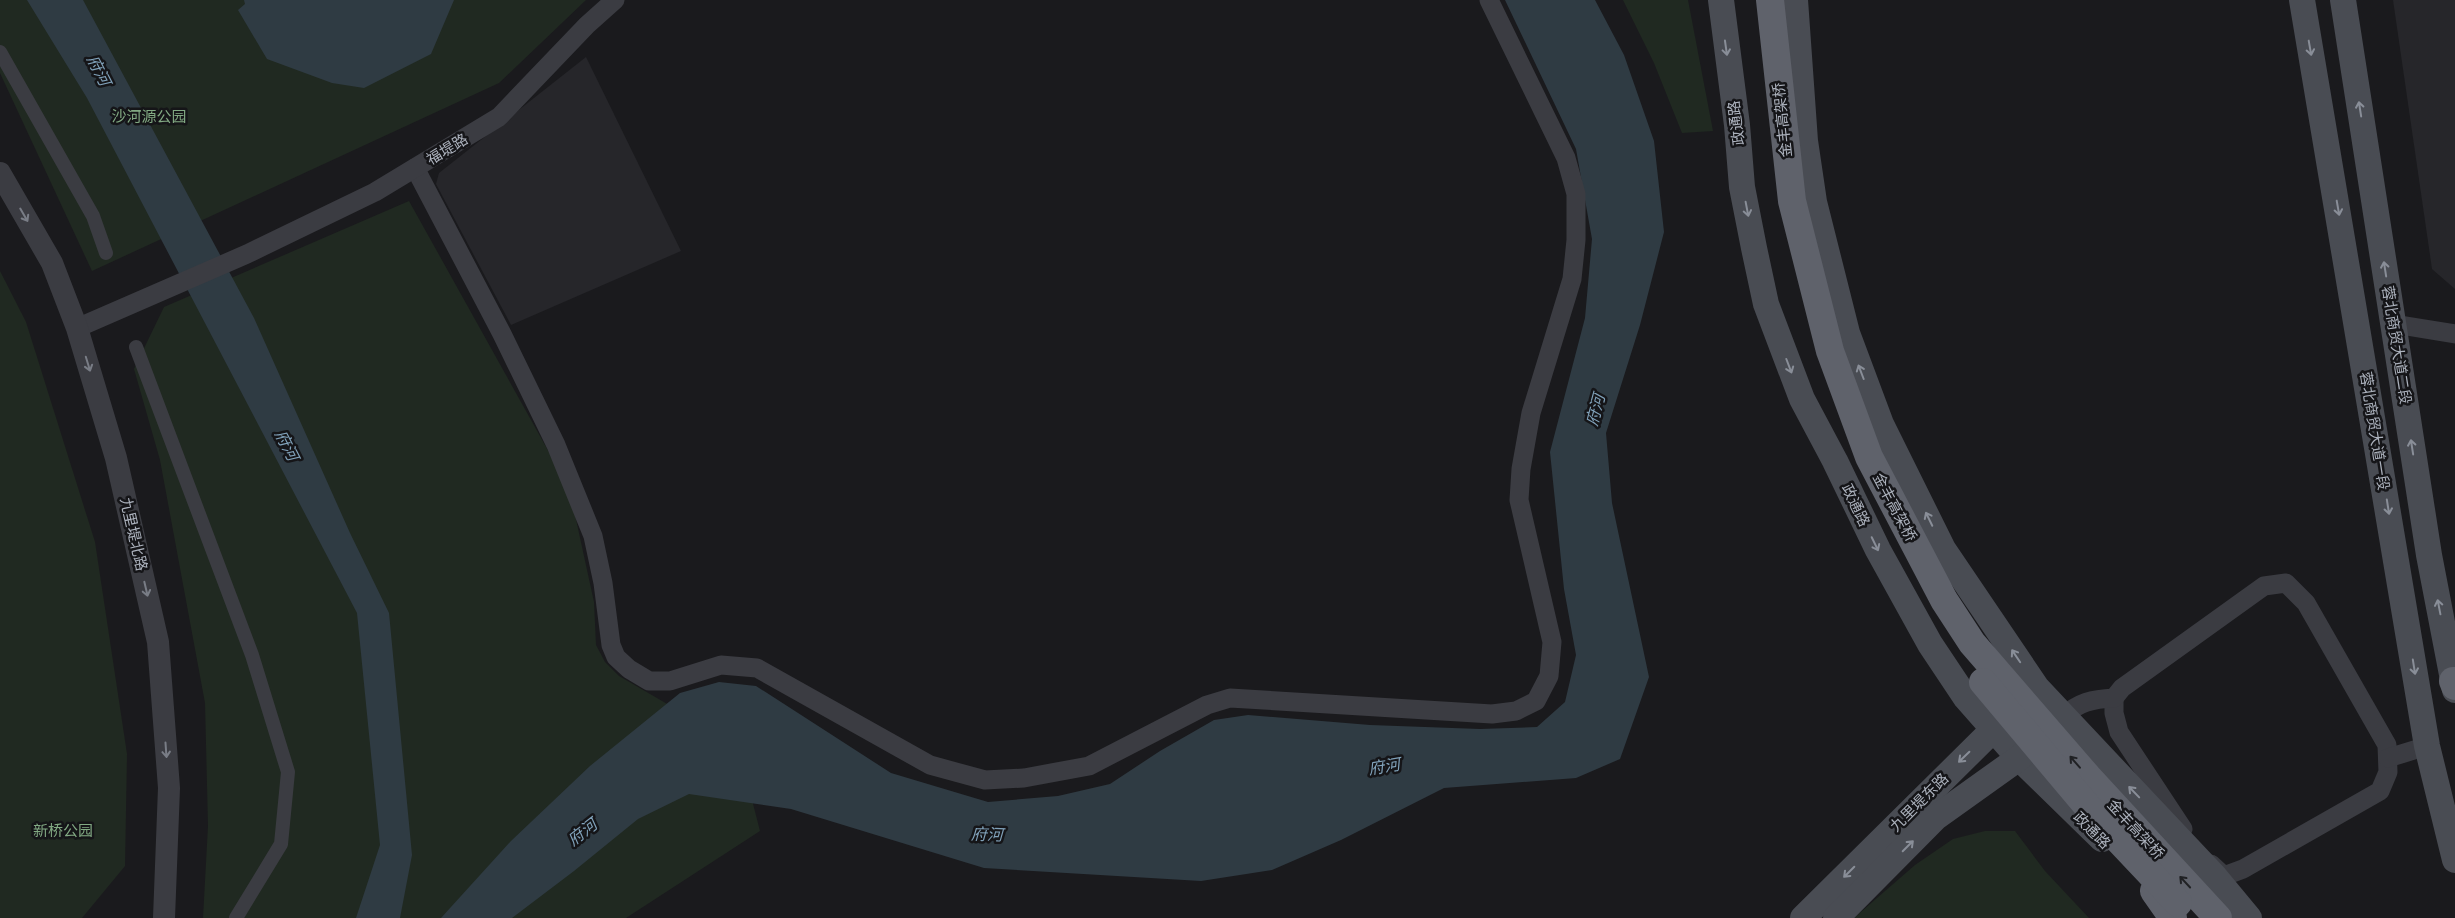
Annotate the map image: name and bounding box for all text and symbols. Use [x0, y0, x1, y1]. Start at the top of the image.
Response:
one-way arrow [1721, 40, 1731, 56]
one-way arrow [2306, 40, 2316, 56]
water label: 府河 [82, 51, 117, 92]
street label: 金丰高架桥 [1768, 82, 1796, 158]
street label: 政通路 [1723, 99, 1749, 147]
one-way arrow [2355, 101, 2365, 117]
park label: 沙河源公园 [111, 106, 187, 127]
street label: 福堤路 [422, 128, 472, 170]
one-way arrow [2333, 200, 2343, 216]
one-way arrow [1742, 201, 1752, 217]
one-way arrow [20, 207, 30, 222]
one-way arrow [2380, 262, 2390, 278]
street label: 蓉北商贸大道二段 [2377, 284, 2417, 406]
one-way arrow [84, 355, 94, 371]
one-way arrow [1785, 358, 1794, 373]
one-way arrow [1856, 364, 1865, 379]
street label: 蓉北商贸大道一段 [2355, 370, 2395, 492]
water label: 府河 [1580, 389, 1611, 428]
water label: 府河 [270, 426, 305, 467]
one-way arrow [2407, 440, 2417, 456]
street label: 金丰高架桥 [1868, 469, 1922, 545]
street label: 政通路 [1837, 480, 1875, 530]
street label: 九里堤北路 [115, 495, 153, 573]
one-way arrow [2383, 498, 2393, 514]
one-way arrow [1924, 512, 1933, 527]
one-way arrow [1870, 536, 1880, 551]
one-way arrow [142, 580, 151, 596]
one-way arrow [2434, 600, 2443, 616]
one-way arrow [2011, 649, 2021, 663]
one-way arrow [2409, 659, 2419, 675]
one-way arrow [162, 741, 171, 757]
one-way arrow [1958, 751, 1970, 763]
water label: 府河 [1366, 752, 1404, 779]
one-way arrow [2069, 756, 2081, 769]
street label: 九里堤东路 [1885, 768, 1953, 836]
one-way arrow [2128, 785, 2140, 798]
street label: 金丰高架桥 [2103, 794, 2169, 864]
street label: 政通路 [2069, 807, 2115, 853]
water label: 府河 [563, 812, 604, 851]
park label: 新桥公园 [33, 820, 93, 841]
water label: 府河 [971, 822, 1006, 846]
one-way arrow [1902, 840, 1914, 852]
one-way arrow [1843, 866, 1855, 878]
one-way arrow [2179, 876, 2191, 889]

